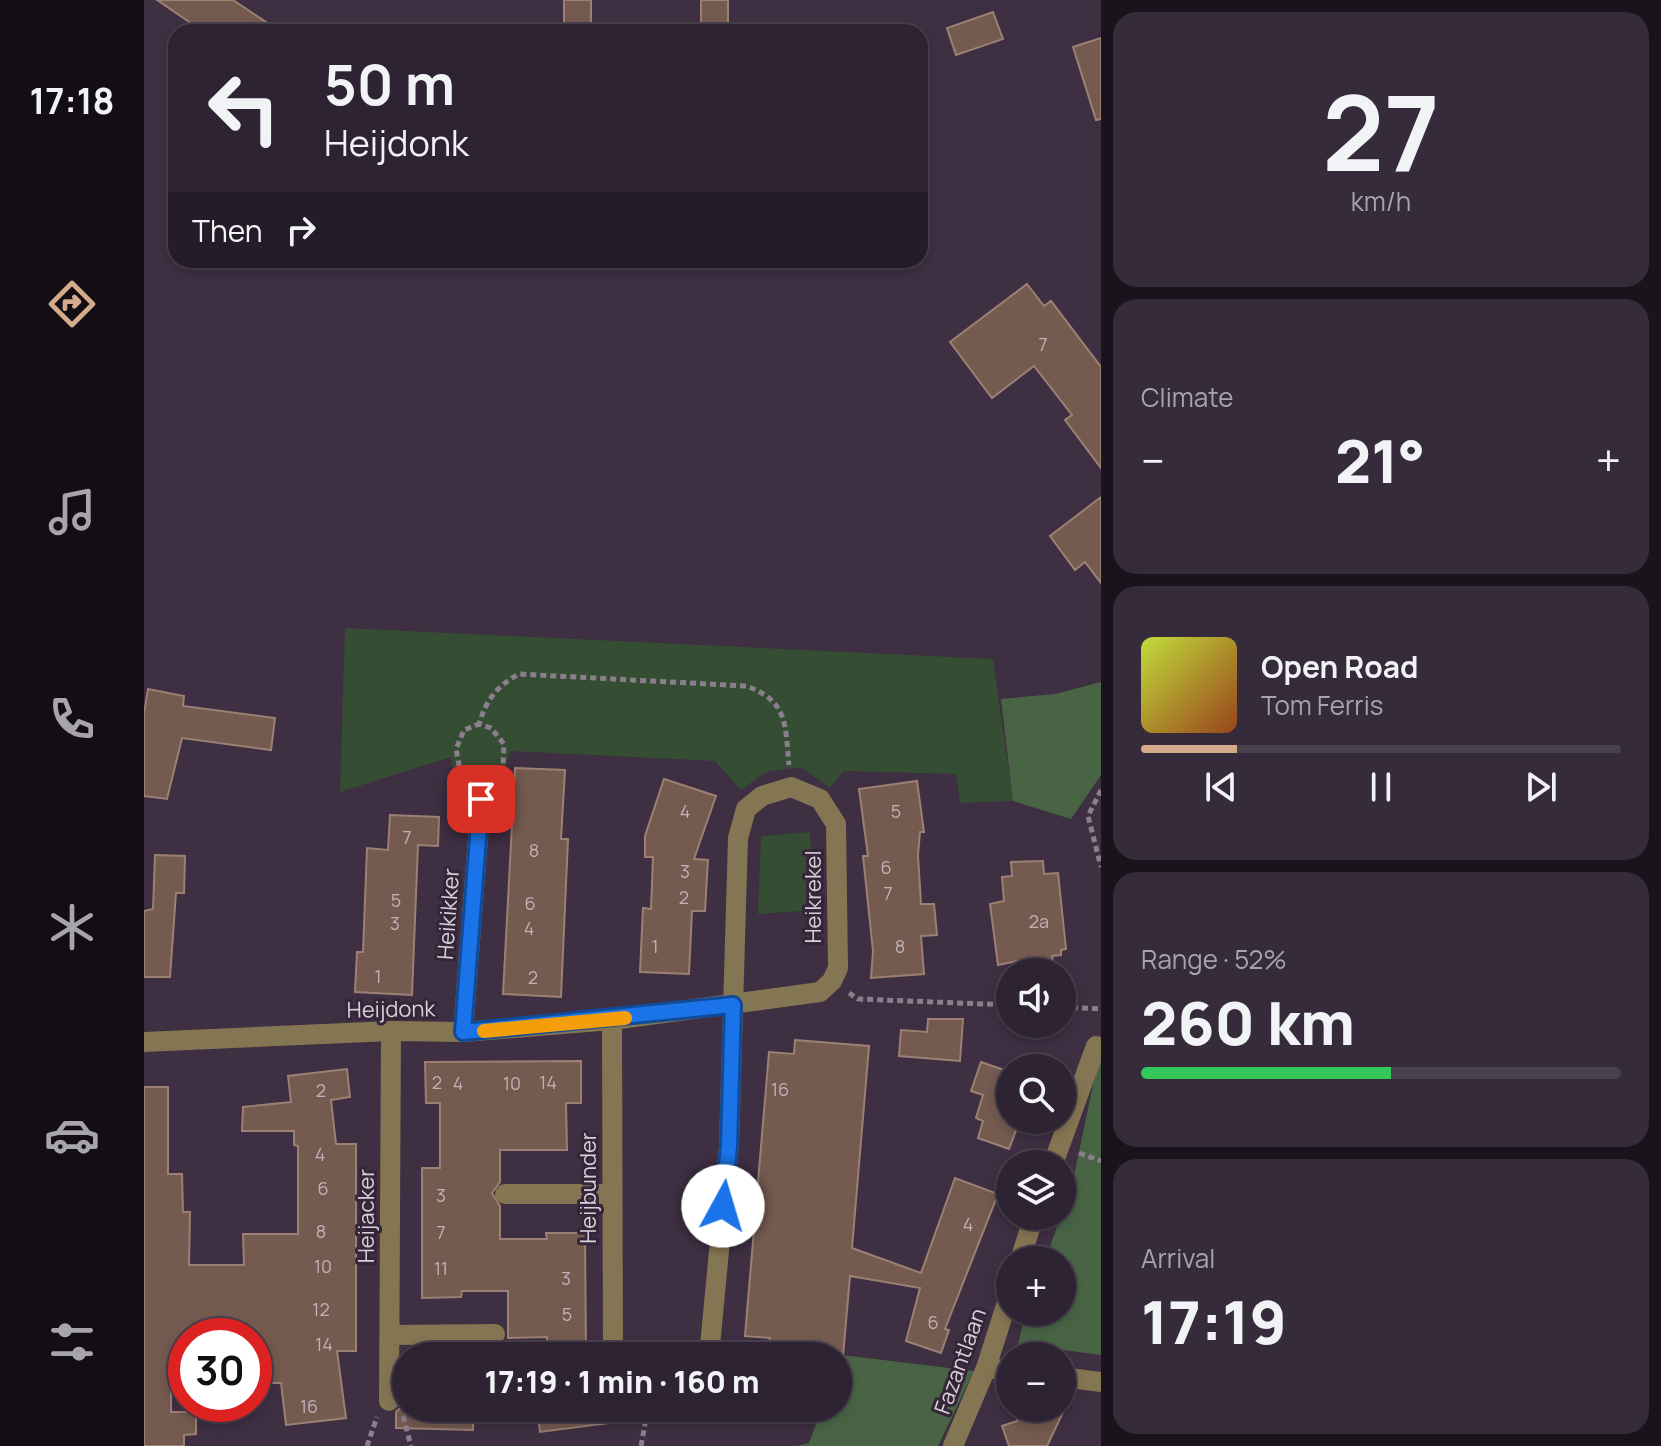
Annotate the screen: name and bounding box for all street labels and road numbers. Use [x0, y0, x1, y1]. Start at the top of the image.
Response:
street label: Heikrekel [798, 850, 828, 944]
street label: Heikikker [430, 867, 466, 961]
street label: Heijdonk [346, 993, 437, 1025]
street label: Heijbunder [573, 1132, 603, 1244]
street label: Heijacker [351, 1169, 381, 1263]
street label: Fazantlaan [927, 1304, 993, 1418]

